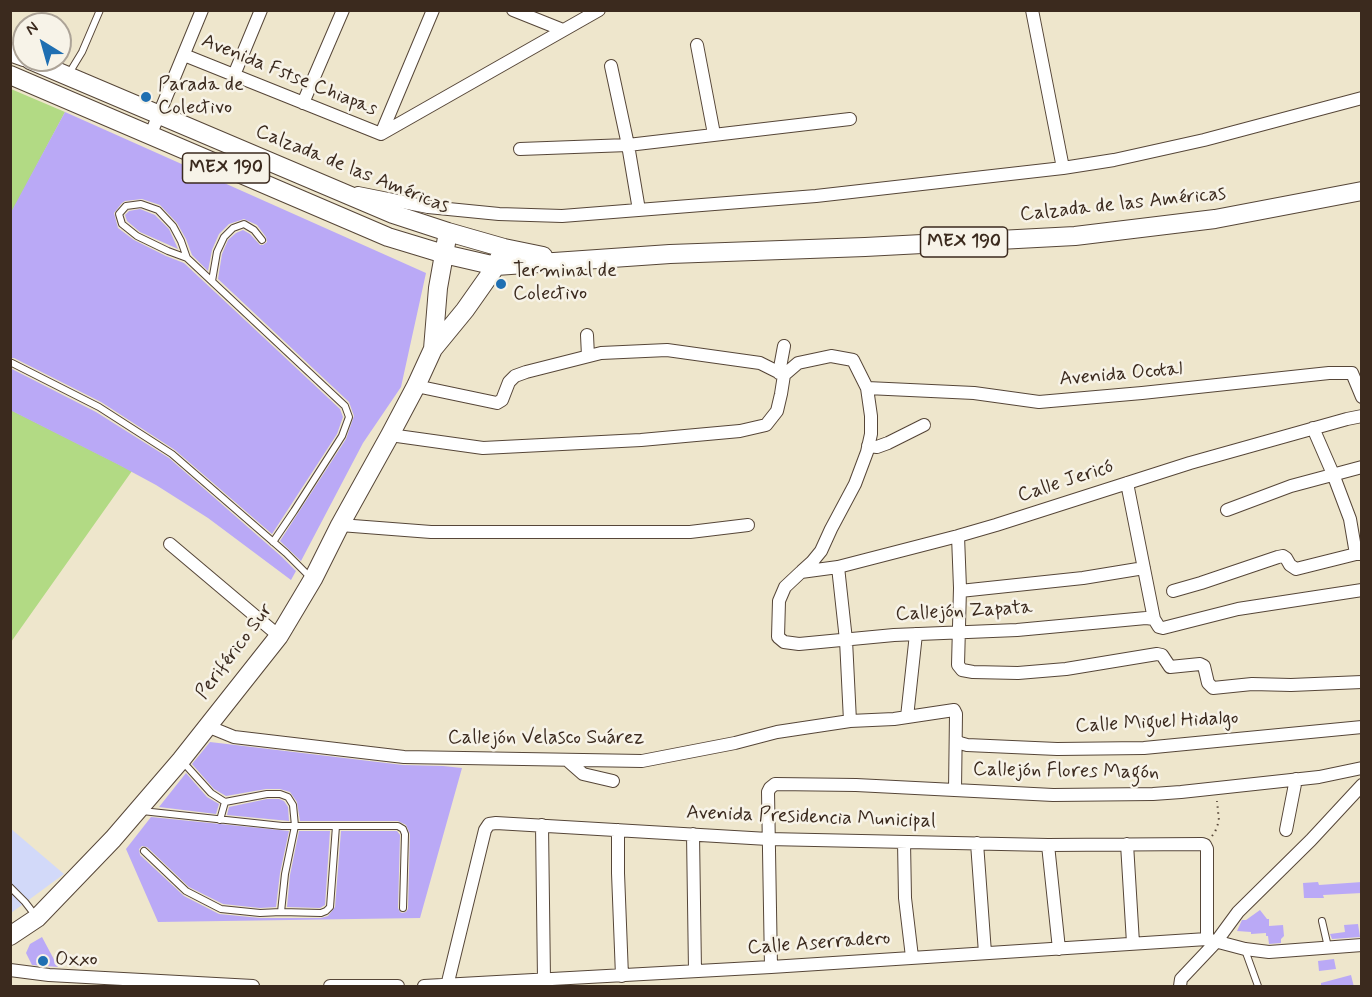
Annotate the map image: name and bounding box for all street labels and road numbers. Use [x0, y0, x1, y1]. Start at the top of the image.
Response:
street label: Avenida Fstse Chiapas [198, 30, 380, 122]
street label: Calzada de las Américas [252, 120, 452, 220]
road number: MEX 190 [182, 153, 270, 183]
street label: Calzada de las Américas [1019, 182, 1227, 228]
road number: MEX 190 [920, 227, 1008, 257]
street label: Avenida Ocotal [1058, 358, 1184, 392]
street label: Calle Jericó [1015, 455, 1117, 509]
street label: Callejón Zapata [895, 596, 1033, 628]
street label: Periférico Sur [191, 599, 279, 705]
street label: Calle Miguel Hidalgo [1075, 707, 1239, 739]
street label: Callejón Velasco Suárez [448, 727, 644, 751]
street label: Callejón Flores Magón [973, 758, 1159, 786]
street label: Avenida Presidencia Municipal [686, 802, 936, 834]
street label: Calle Aserradero [747, 927, 891, 961]

